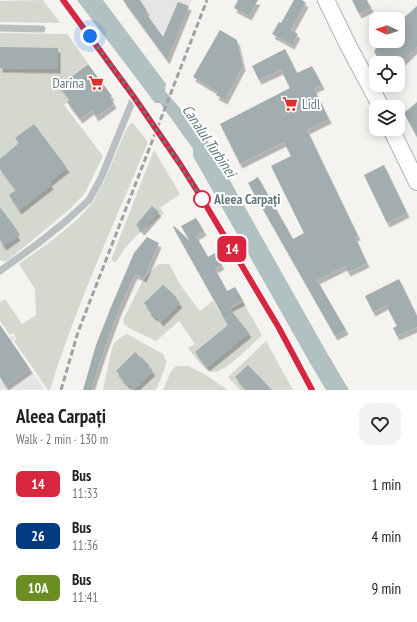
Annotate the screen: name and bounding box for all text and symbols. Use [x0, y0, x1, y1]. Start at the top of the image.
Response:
north arrow [369, 12, 405, 48]
map controls [369, 12, 405, 136]
your location [80, 26, 100, 46]
button: locate [369, 56, 405, 92]
place label: Darina [52, 74, 84, 92]
supermarket icon: Darina [87, 74, 105, 92]
supermarket icon: Lidl [281, 95, 299, 113]
place label: Lidl [302, 95, 321, 113]
button: layers [369, 100, 405, 136]
water label: Canalul Turbinei [178, 101, 242, 182]
marker: Aleea Carpați [193, 190, 211, 208]
place label: Aleea Carpați [213, 190, 280, 208]
line badge: 14 [214, 236, 250, 262]
text: 14 [225, 240, 239, 258]
button: heart [359, 403, 401, 445]
text: Aleea Carpați [16, 404, 106, 428]
text: Walk · 2 min · 130 m [16, 431, 108, 448]
text: Bus [72, 466, 91, 485]
text: 14 [31, 475, 45, 493]
text: 1 min [371, 475, 401, 494]
text: 11:33 [72, 485, 98, 502]
text: Bus [72, 518, 91, 537]
text: 26 [31, 527, 45, 545]
text: 4 min [371, 527, 401, 546]
text: 11:36 [72, 537, 98, 554]
text: Bus [72, 570, 91, 589]
text: 10A [28, 579, 48, 597]
text: 9 min [371, 579, 401, 598]
text: 11:41 [72, 589, 98, 606]

